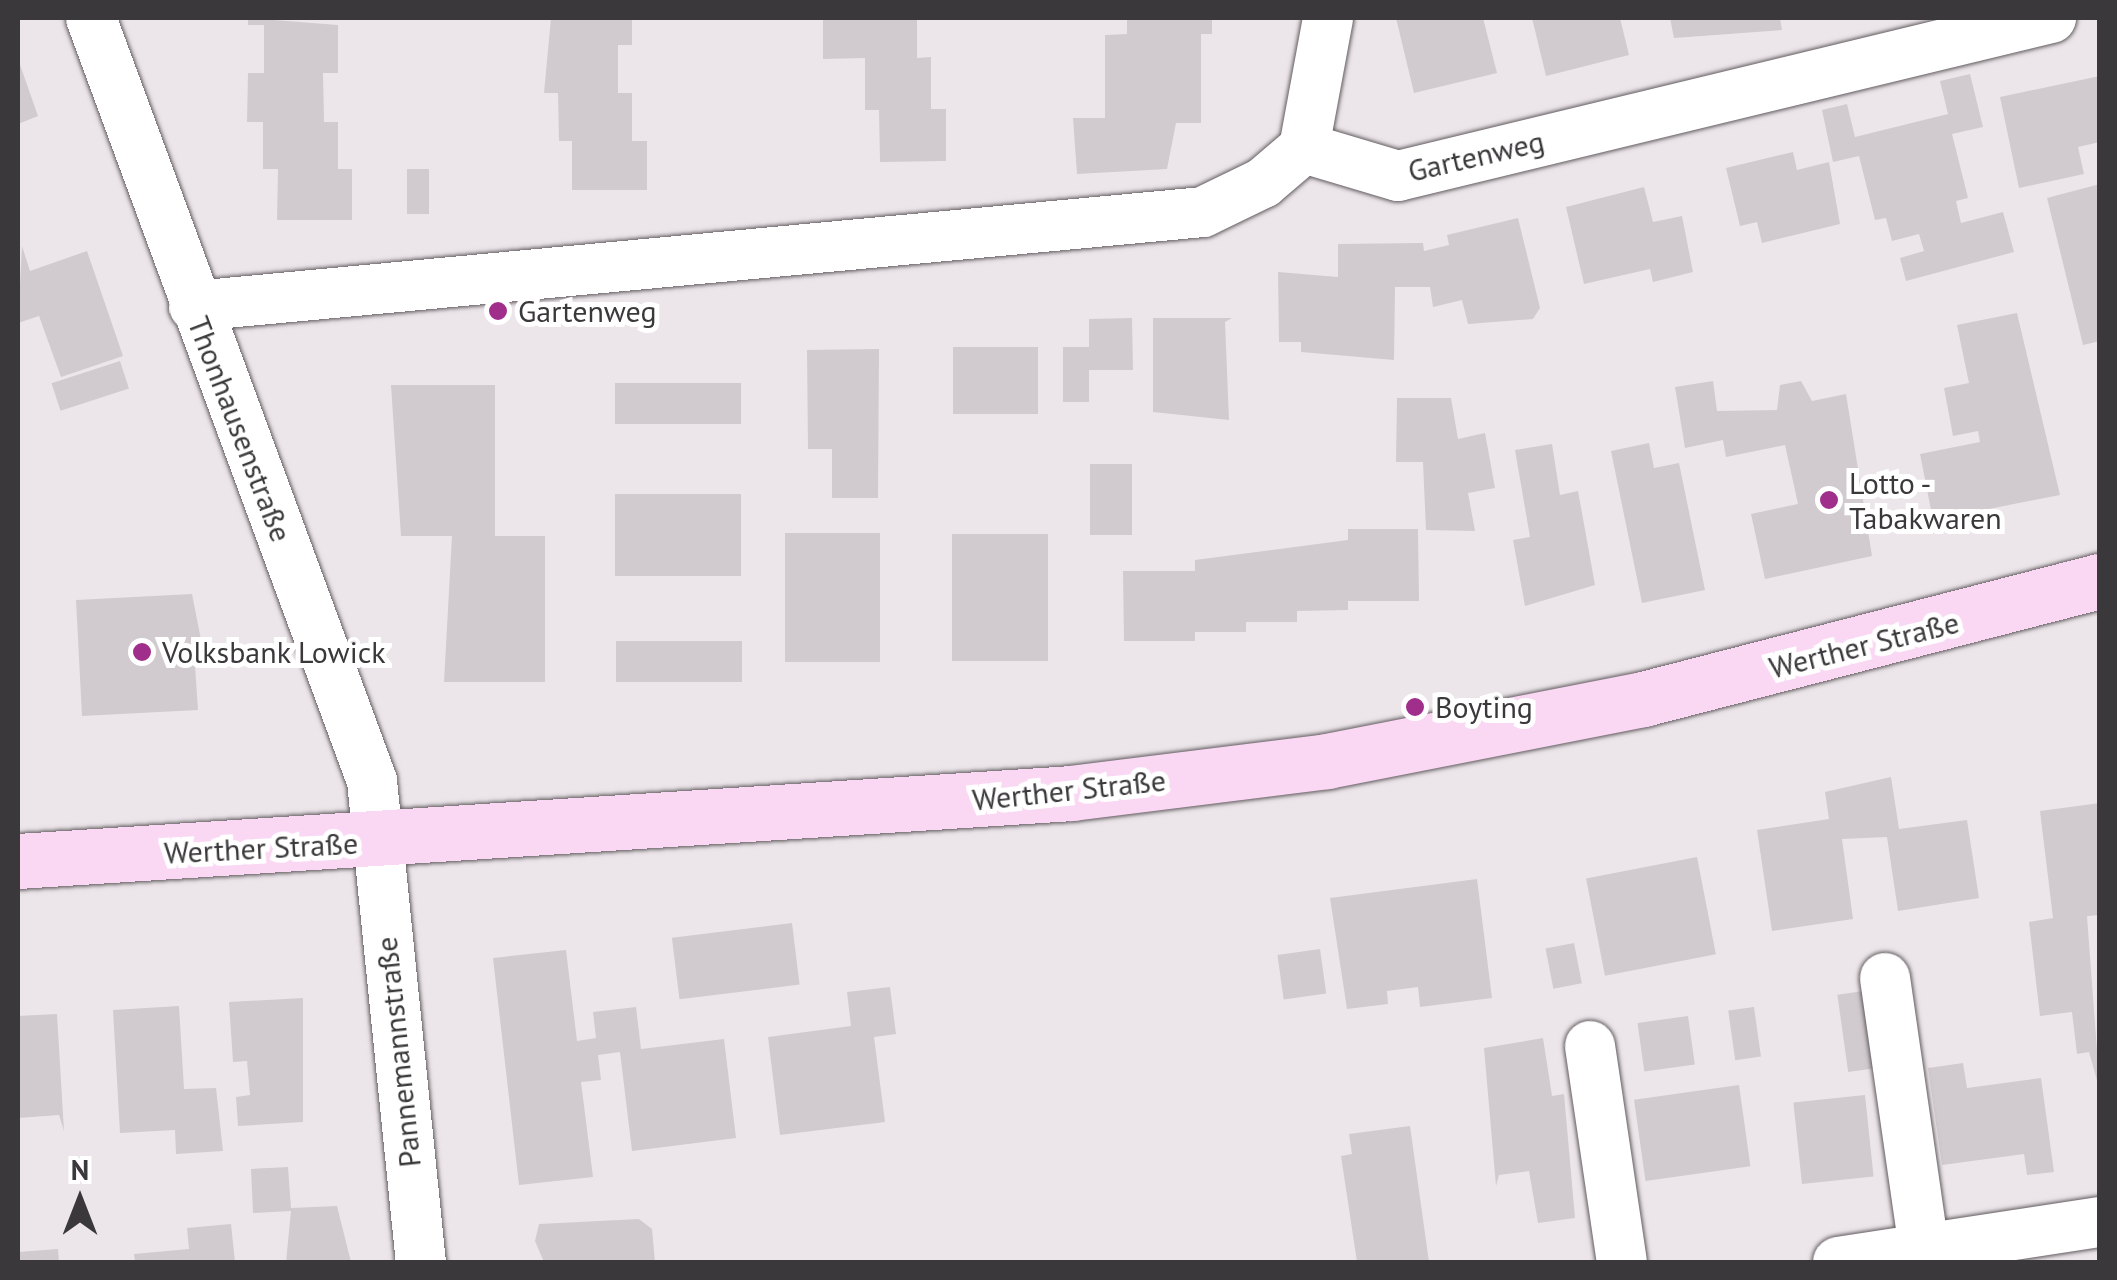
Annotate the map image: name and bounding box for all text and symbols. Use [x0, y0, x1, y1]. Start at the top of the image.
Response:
street label: Gartenweg [1404, 123, 1548, 189]
place label: Gartenweg [518, 293, 657, 329]
marker: Gartenweg [487, 300, 509, 322]
street label: Thonhausenstraße [181, 311, 299, 547]
place label: Lotto - Tabakwaren [1849, 465, 2002, 536]
marker: Lotto - Tabakwaren [1818, 489, 1840, 511]
street label: Werther Straße [1765, 604, 1963, 686]
place label: Volksbank Lowick [162, 634, 386, 670]
marker: Volksbank Lowick [131, 641, 153, 663]
place label: Boyting [1435, 689, 1533, 725]
marker: Boyting [1404, 696, 1426, 718]
street label: Werther Straße [971, 762, 1167, 818]
street label: Werther Straße [163, 825, 359, 871]
street label: Pannemannstraße [368, 935, 428, 1169]
north arrow [30, 1150, 130, 1250]
text: N [71, 1151, 89, 1188]

